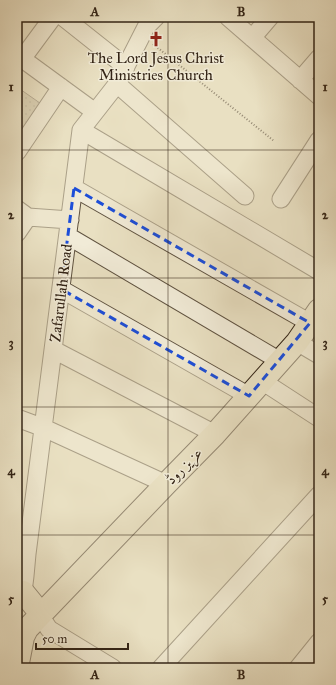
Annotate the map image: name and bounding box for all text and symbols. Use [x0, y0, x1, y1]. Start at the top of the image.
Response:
text: A [90, 4, 100, 20]
text: B [237, 4, 246, 20]
church icon: The Lord Jesus Christ Ministries Church [147, 30, 165, 48]
place label: The Lord Jesus Christ Ministries Church [88, 49, 225, 84]
text: 1 [8, 79, 14, 95]
text: 1 [322, 79, 328, 95]
text: 2 [8, 207, 15, 223]
text: 2 [322, 207, 329, 223]
street label: Zafarullah Road [46, 242, 76, 343]
text: 3 [8, 335, 14, 351]
text: 3 [322, 335, 328, 351]
street label: عزیز روڈ [162, 444, 208, 490]
text: 4 [7, 463, 15, 479]
text: 4 [321, 463, 329, 479]
text: 5 [8, 591, 15, 607]
text: 5 [322, 591, 329, 607]
scale bar [36, 625, 128, 651]
text: 50 m [42, 632, 67, 646]
text: A [90, 667, 100, 683]
text: B [237, 667, 246, 683]

